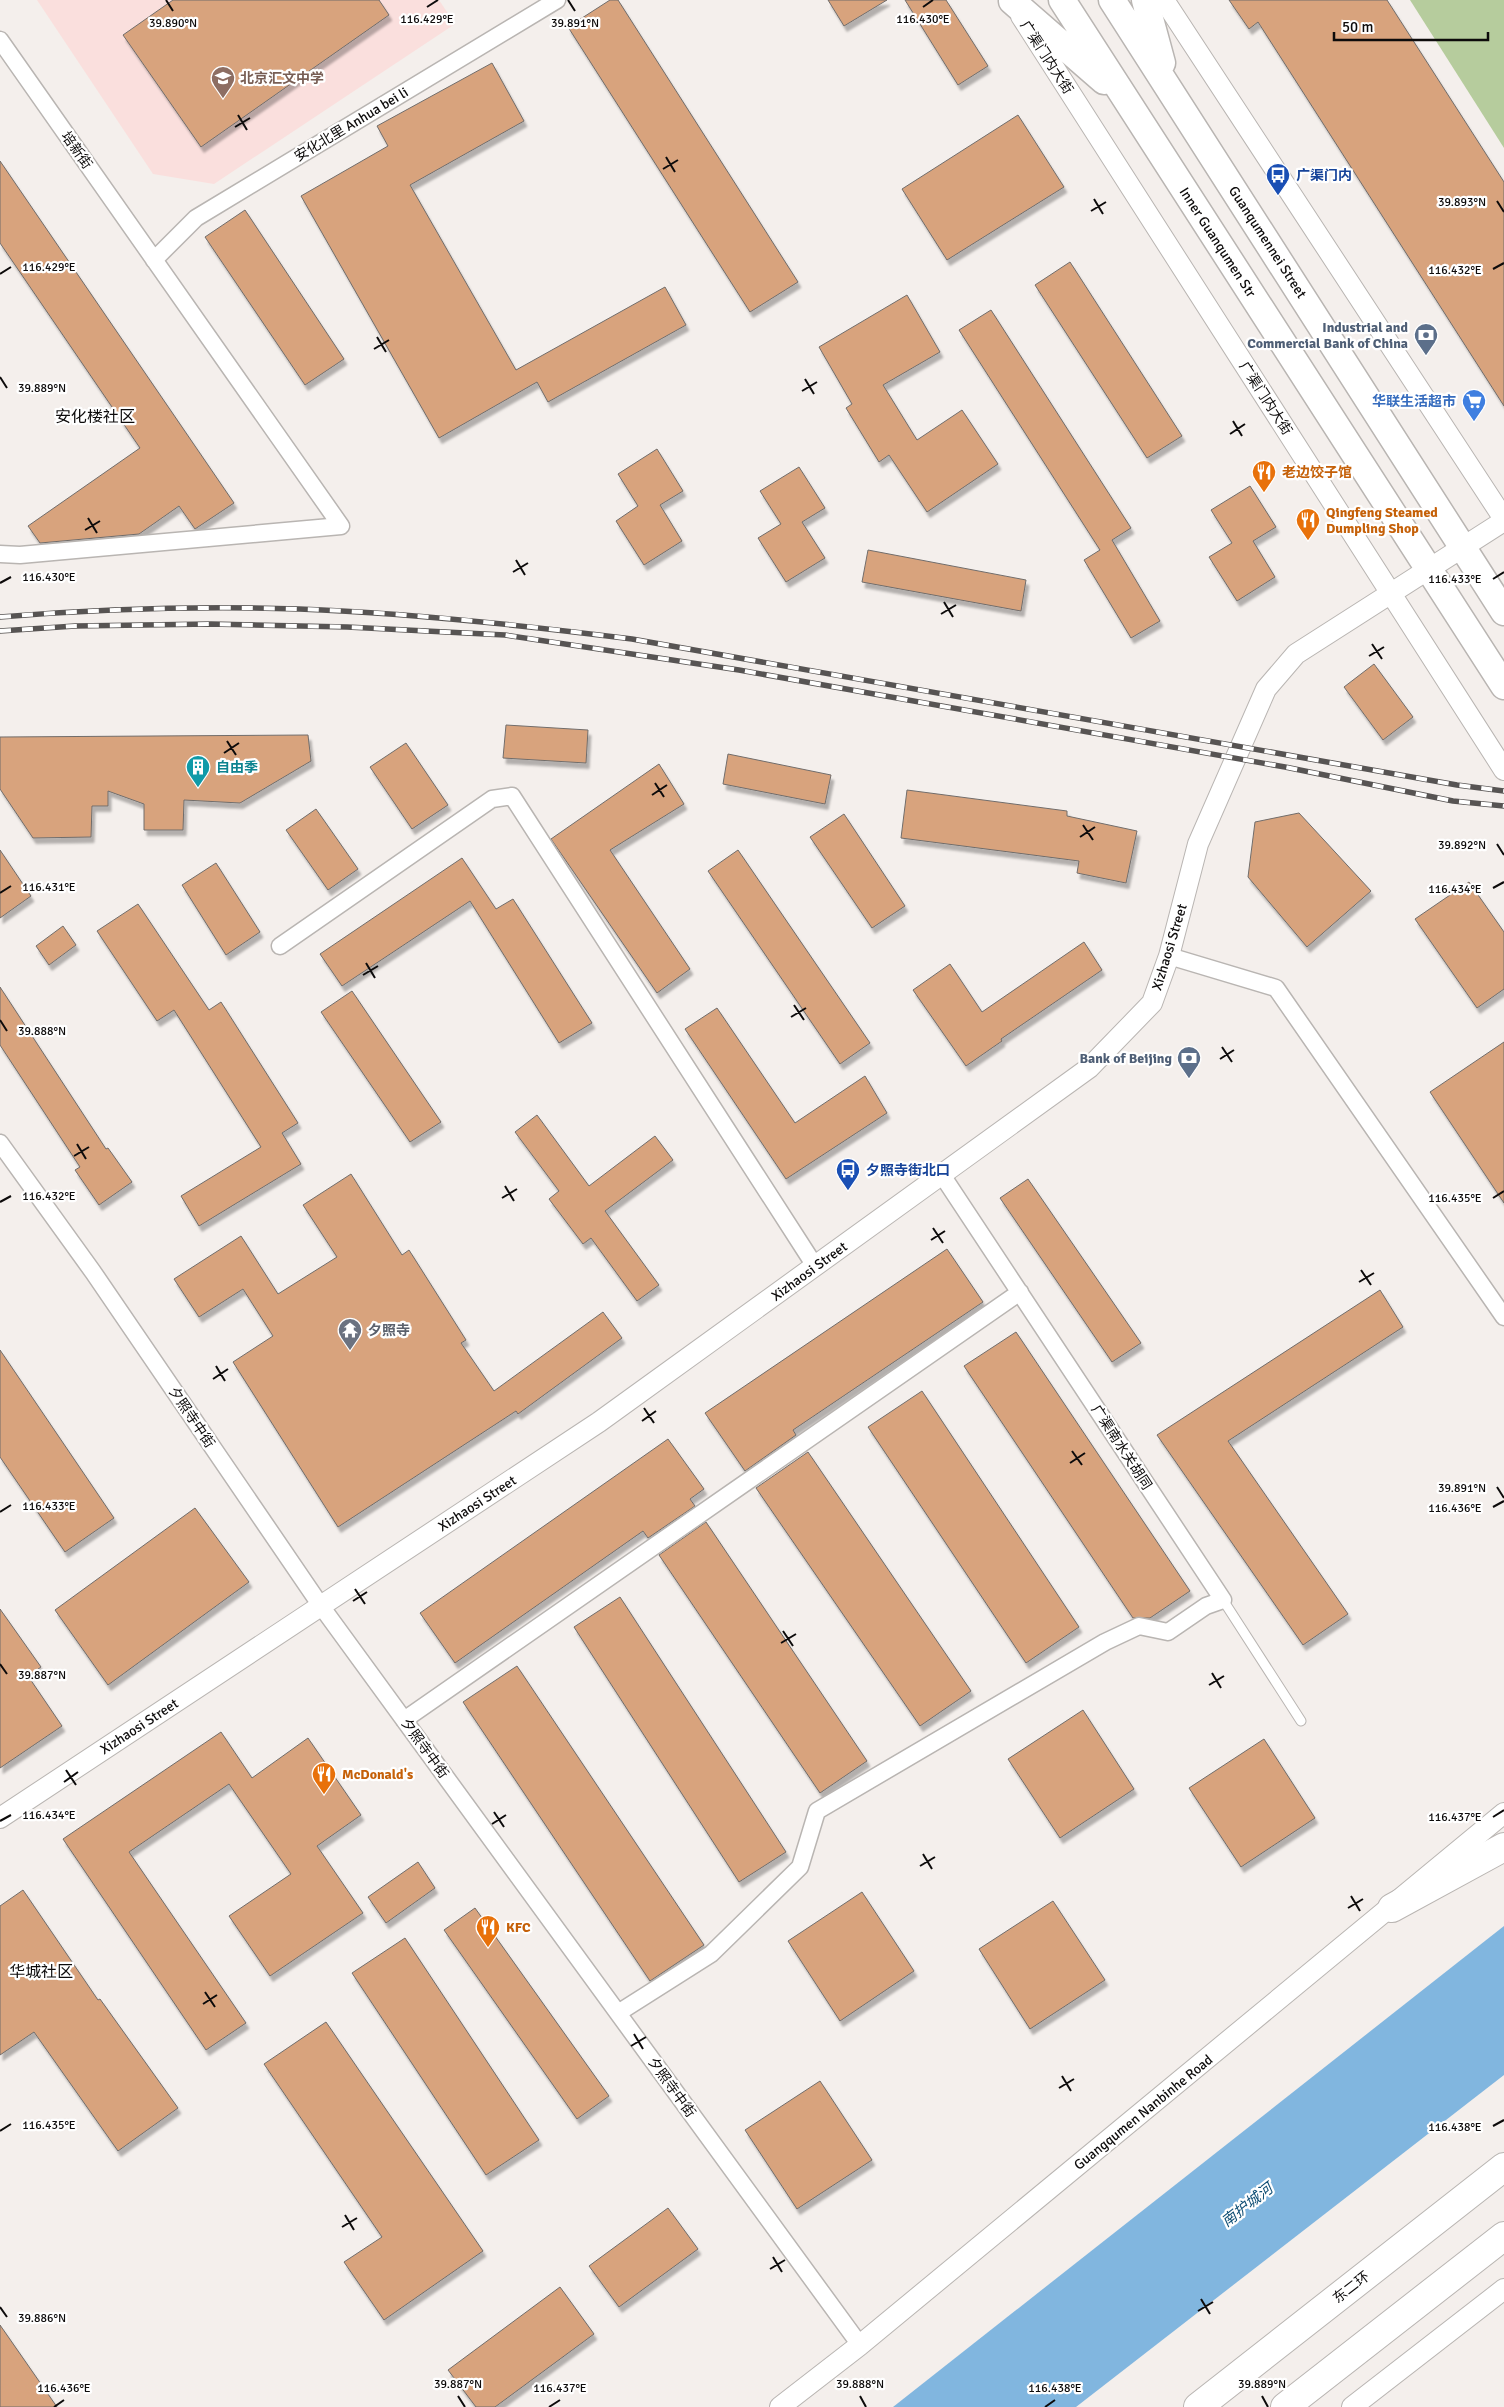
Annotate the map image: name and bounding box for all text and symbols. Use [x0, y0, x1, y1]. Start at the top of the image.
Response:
scale bar [1334, 10, 1488, 42]
text: 116.429°E [400, 12, 454, 27]
text: 116.430°E [896, 12, 950, 27]
text: 39.890°N [149, 16, 197, 31]
text: 39.891°N [551, 16, 599, 31]
street label: 广渠门内大街 [1017, 17, 1077, 97]
text: 50 m [1342, 18, 1373, 36]
school or university icon: 北京汇文中学 [210, 65, 236, 99]
place label: 北京汇文中学 [240, 70, 324, 87]
street label: 安化北里 Anhua bei li [291, 84, 411, 165]
street label: 培新街 [58, 128, 96, 172]
bus stop icon: 广渠门内 [1265, 162, 1291, 196]
place label: 广渠门内 [1296, 167, 1352, 184]
street label: Guanqumennei Street [1225, 183, 1310, 302]
street label: Inner Guanqumen Str [1176, 184, 1260, 301]
text: 39.893°N [1438, 195, 1486, 210]
text: 116.429°E [22, 260, 76, 275]
text: 116.432°E [1428, 263, 1482, 278]
place label: Industrial and Commercial Bank of China [1247, 319, 1408, 352]
bank icon: Industrial and Commercial Bank of China [1413, 322, 1439, 356]
street label: 广渠门内大街 [1236, 358, 1296, 438]
text: 39.889°N [18, 381, 66, 396]
supermarket icon: 华联生活超市 [1461, 388, 1487, 422]
place label: 华联生活超市 [1372, 393, 1456, 410]
district label: 安化楼社区 [55, 407, 135, 427]
restaurant icon: 老边饺子馆 [1251, 459, 1277, 493]
place label: 老边饺子馆 [1282, 464, 1352, 481]
place label: Qingfeng Steamed Dumpling Shop [1326, 504, 1438, 537]
restaurant icon: Qingfeng Steamed Dumpling Shop [1295, 507, 1321, 541]
text: 116.430°E [22, 570, 76, 585]
text: 116.433°E [1428, 572, 1482, 587]
building icon: 自由季 [185, 754, 211, 788]
place label: 自由季 [216, 759, 258, 776]
text: 39.892°N [1438, 838, 1486, 853]
text: 116.431°E [22, 880, 76, 895]
text: 116.434°E [1428, 882, 1482, 897]
street label: Xizhaosi Street [1148, 902, 1191, 993]
text: 39.888°N [18, 1024, 66, 1039]
bank icon: Bank of Beijing [1176, 1045, 1202, 1079]
place label: Bank of Beijing [1079, 1050, 1172, 1067]
bus stop icon: 夕照寺街北口 [835, 1157, 861, 1191]
place label: 夕照寺街北口 [866, 1162, 950, 1179]
text: 116.432°E [22, 1189, 76, 1204]
text: 116.435°E [1428, 1191, 1482, 1206]
street label: Xizhaosi Street [768, 1238, 851, 1305]
temple icon: 夕照寺 [337, 1317, 363, 1351]
place label: 夕照寺 [368, 1322, 410, 1339]
street label: 夕照寺中街 [165, 1384, 218, 1451]
street label: 广渠南水关胡同 [1088, 1402, 1155, 1493]
street label: Xizhaosi Street [435, 1472, 520, 1535]
text: 39.891°N [1438, 1481, 1486, 1496]
text: 116.433°E [22, 1499, 76, 1514]
text: 116.436°E [1428, 1501, 1482, 1516]
text: 39.887°N [18, 1668, 66, 1683]
street label: Xizhaosi Street [97, 1695, 182, 1758]
street label: 夕照寺中街 [397, 1715, 452, 1782]
restaurant icon: McDonald's [311, 1761, 337, 1795]
place label: McDonald's [342, 1766, 413, 1783]
text: 116.434°E [22, 1808, 76, 1823]
text: 116.437°E [1428, 1810, 1482, 1825]
restaurant icon: KFC [475, 1914, 501, 1948]
place label: KFC [506, 1919, 531, 1936]
district label: 华城社区 [9, 1962, 73, 1982]
street label: Guangqumen Nanbinhe Road [1071, 2051, 1216, 2174]
street label: 夕照寺中街 [644, 2054, 699, 2121]
text: 116.435°E [22, 2118, 76, 2133]
text: 116.438°E [1428, 2120, 1482, 2135]
water label: 南护城河 [1218, 2178, 1279, 2231]
street label: 东二环 [1330, 2268, 1373, 2307]
text: 39.886°N [18, 2311, 66, 2326]
text: 39.887°N [434, 2377, 482, 2392]
text: 39.888°N [836, 2377, 884, 2392]
text: 39.889°N [1238, 2377, 1286, 2392]
text: 116.436°E [37, 2381, 91, 2396]
text: 116.437°E [533, 2381, 587, 2396]
text: 116.438°E [1028, 2381, 1082, 2396]

